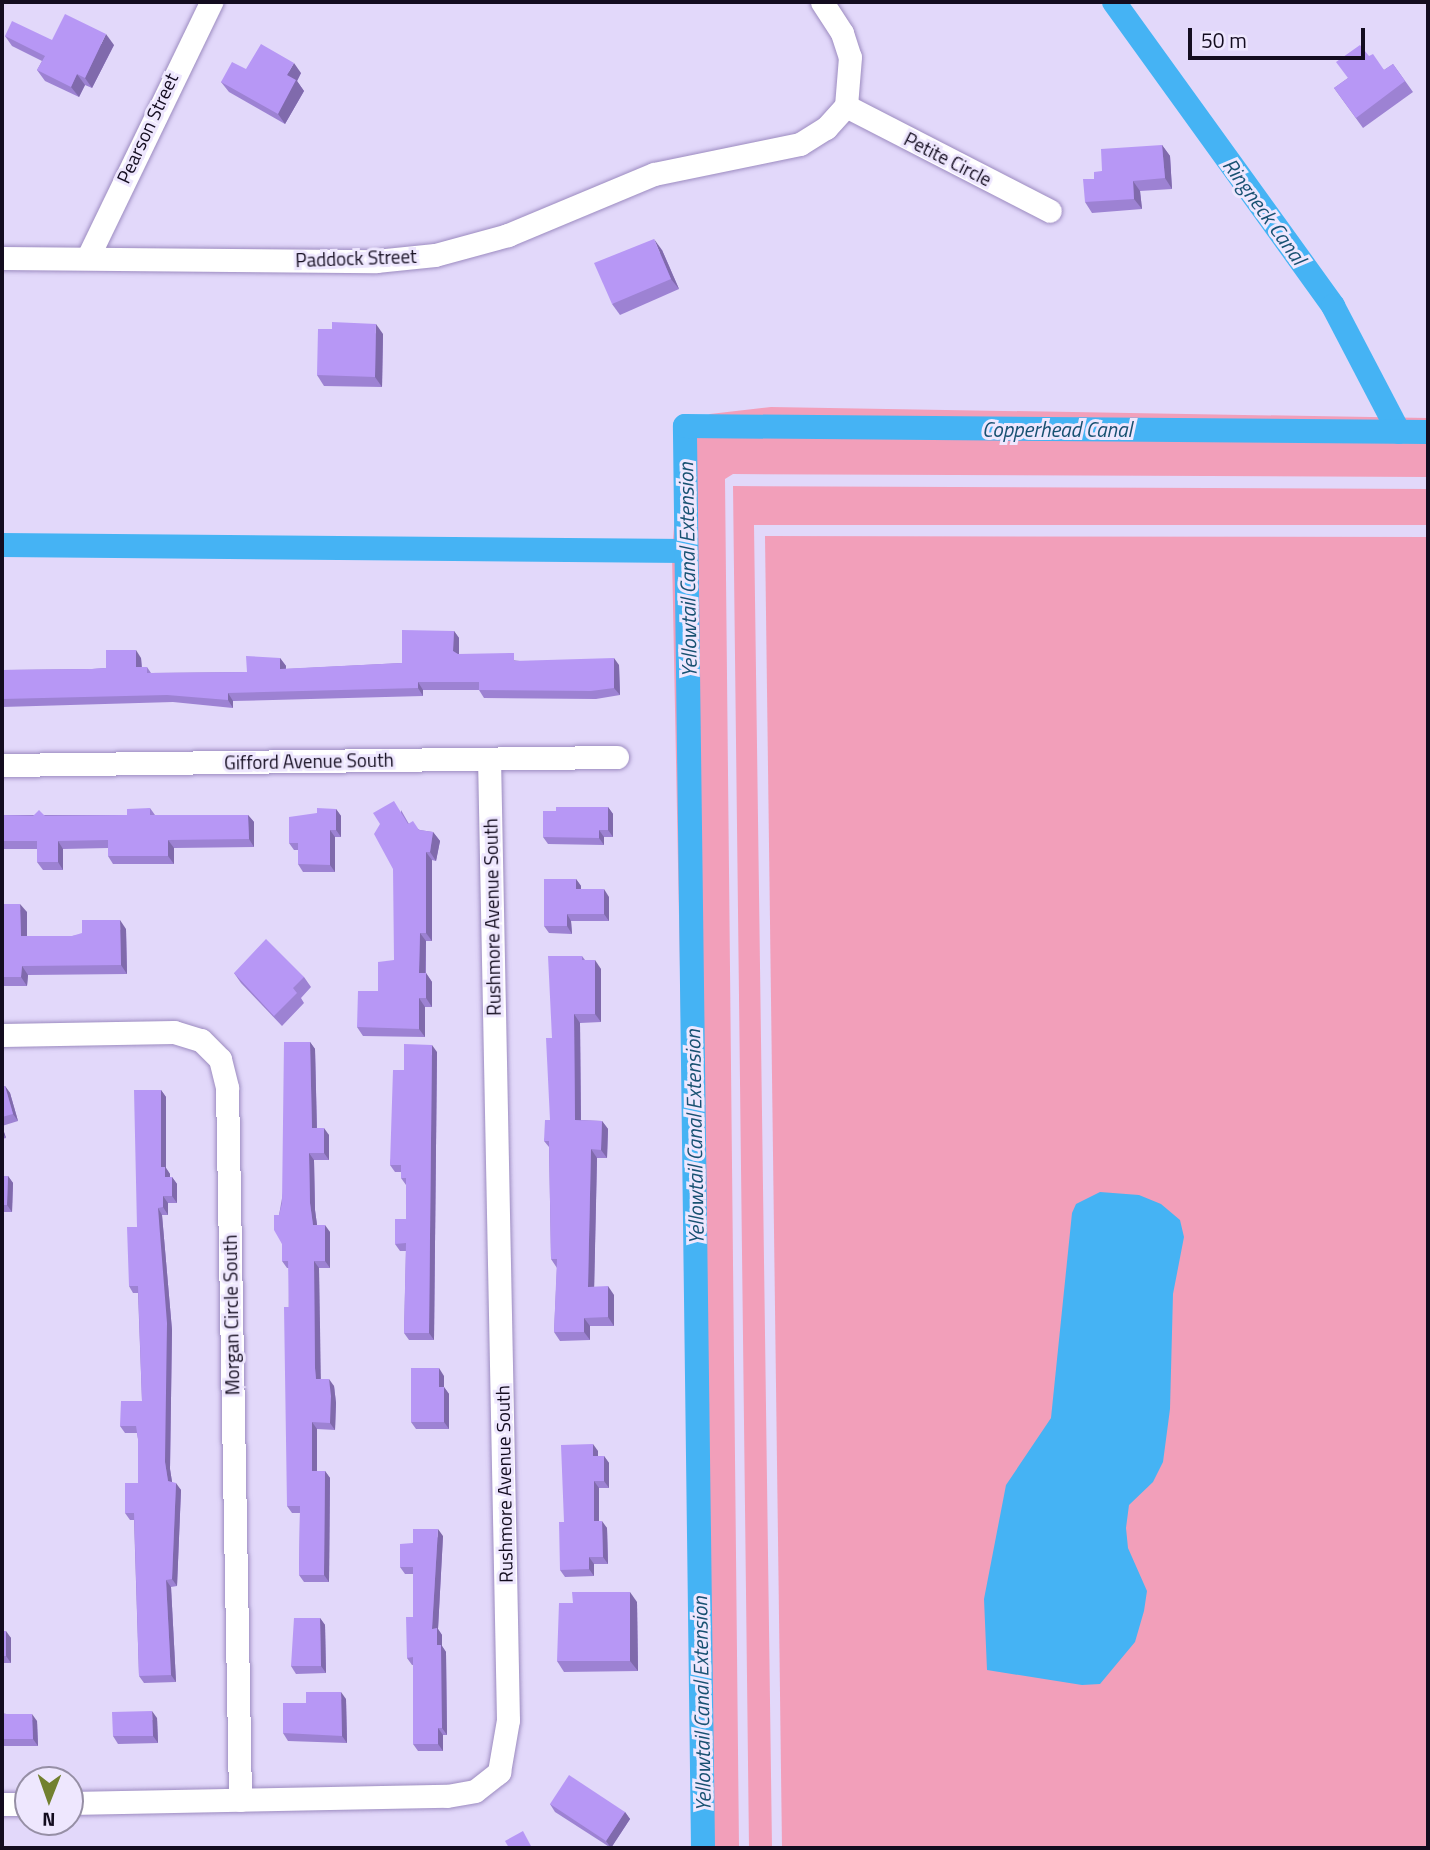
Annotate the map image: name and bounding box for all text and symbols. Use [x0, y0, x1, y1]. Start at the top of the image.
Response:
scale bar [1192, 14, 1369, 58]
text: 50 m [1201, 24, 1247, 56]
street label: Pearson Street [111, 69, 183, 187]
street label: Petite Circle [900, 127, 996, 191]
water label: Ringneck Canal [1218, 153, 1312, 269]
street label: Paddock Street [295, 244, 417, 272]
water label: Copperhead Canal [982, 416, 1132, 442]
water label: Yellowtail Canal Extension [673, 462, 701, 678]
street label: Gifford Avenue South [224, 748, 394, 774]
street label: Rushmore Avenue South [479, 818, 505, 1016]
water label: Yellowtail Canal Extension [680, 1029, 708, 1245]
street label: Morgan Circle South [218, 1235, 244, 1395]
street label: Rushmore Avenue South [491, 1385, 517, 1583]
water label: Yellowtail Canal Extension [687, 1596, 715, 1812]
north arrow [14, 1766, 84, 1836]
text: N [42, 1806, 56, 1835]

